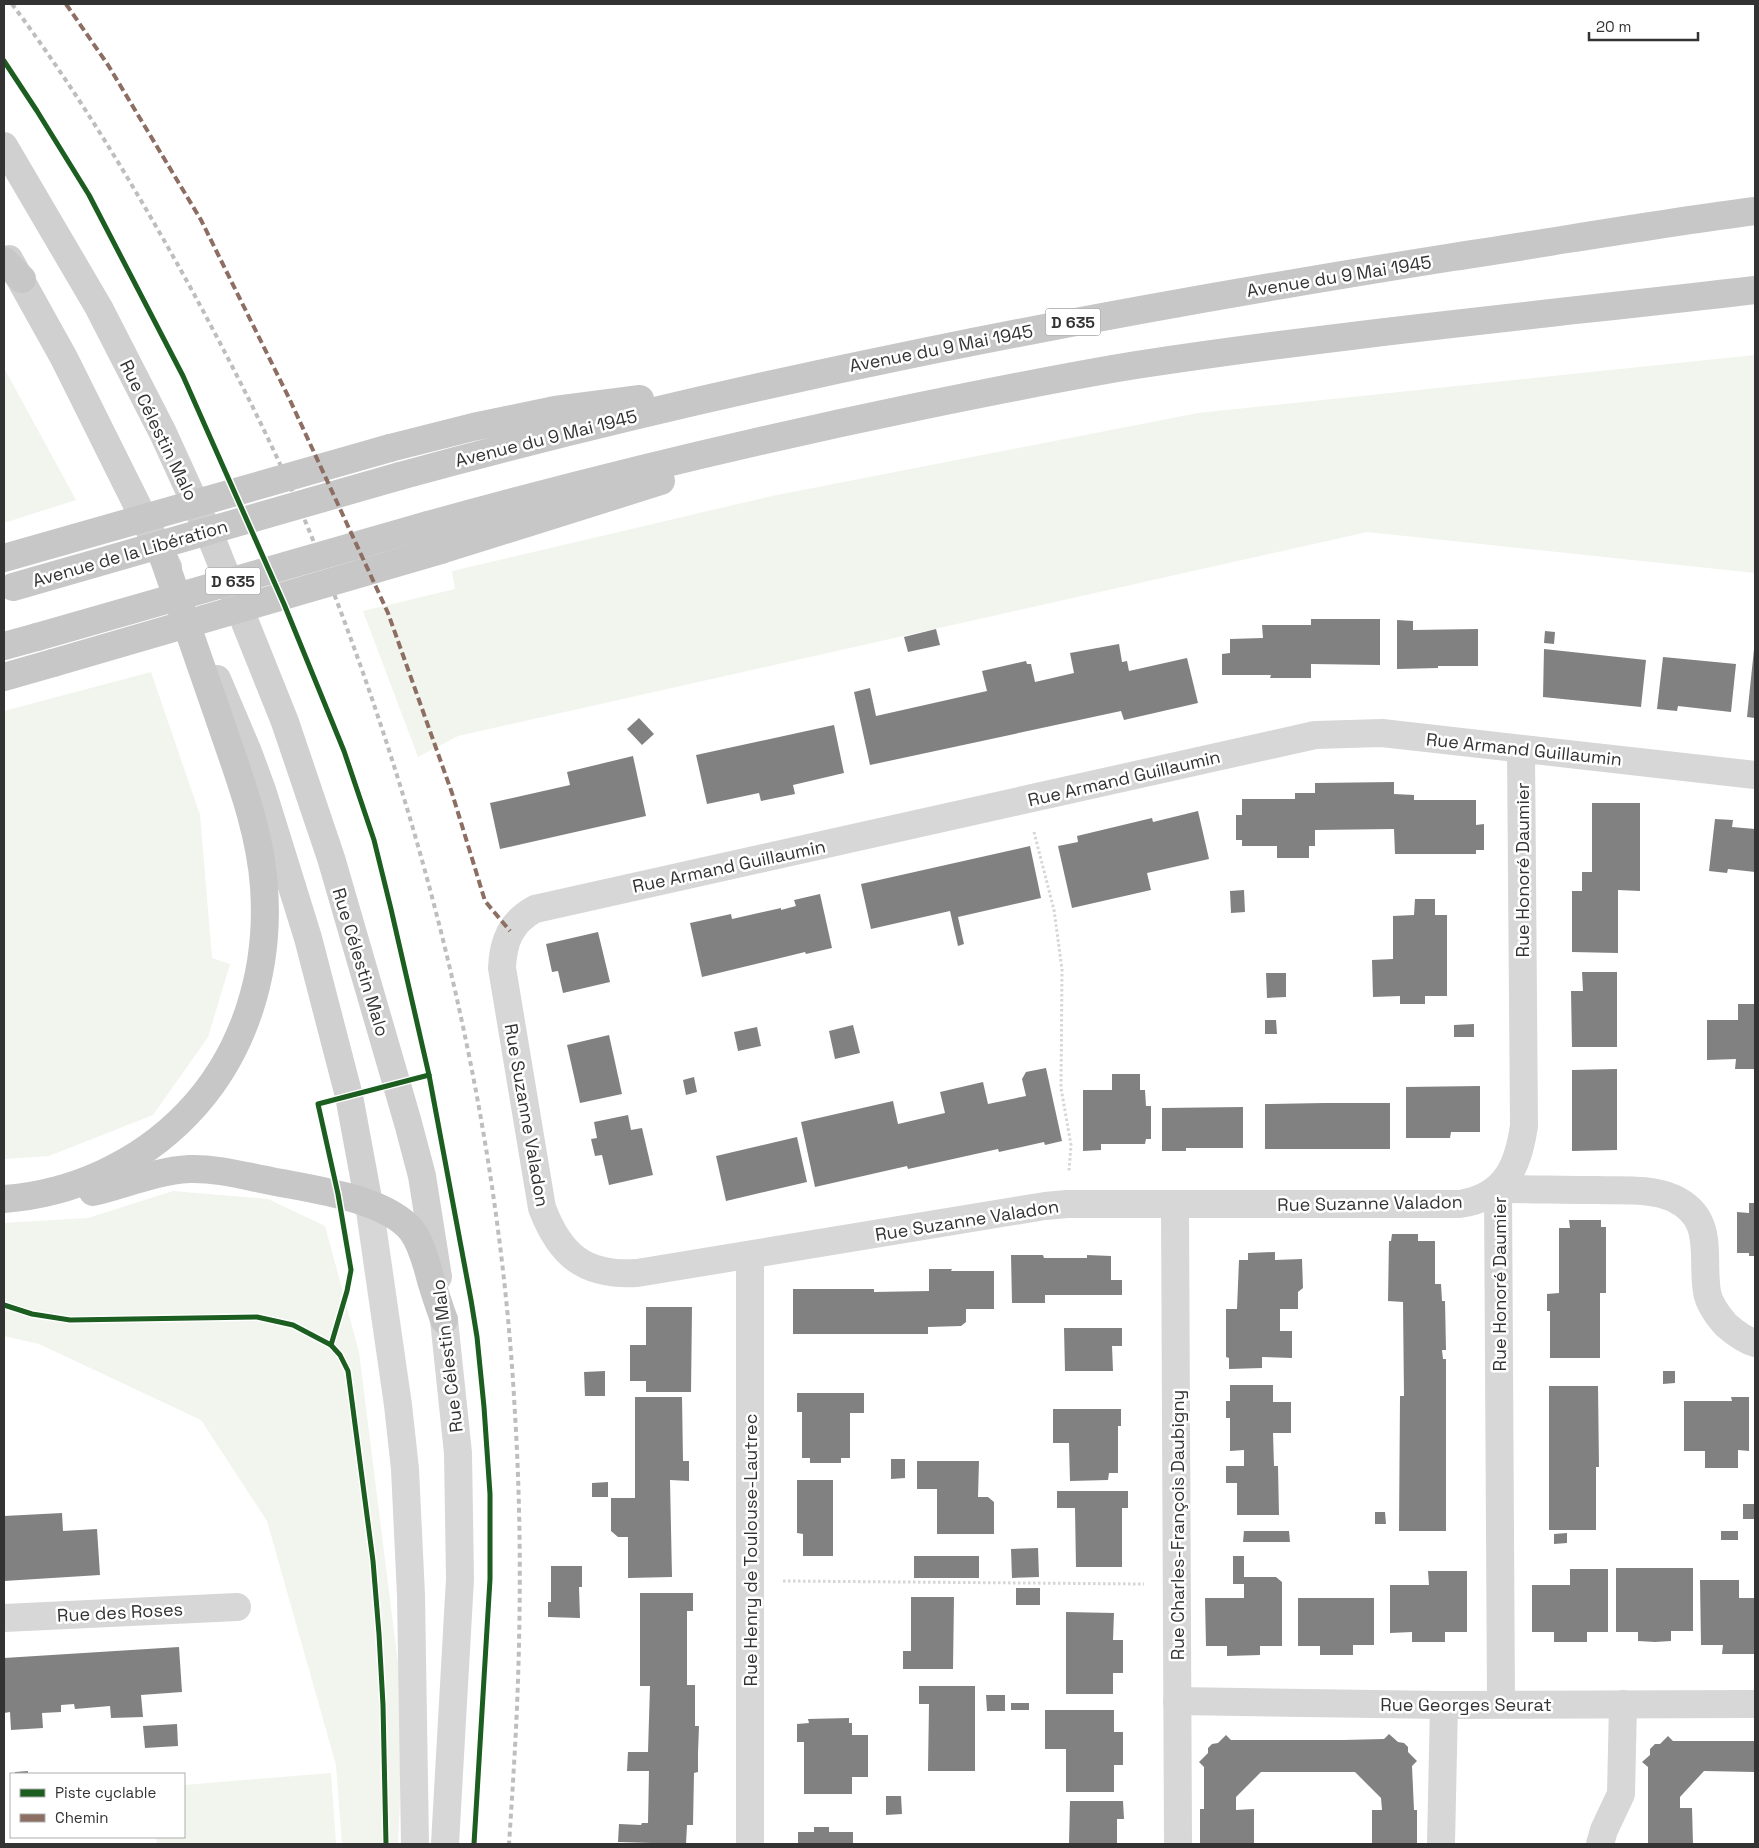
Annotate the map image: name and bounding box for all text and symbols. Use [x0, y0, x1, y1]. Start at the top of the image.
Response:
scale bar [1589, 10, 1698, 42]
text: 20 m [1596, 17, 1631, 36]
street label: Avenue du 9 Mai 1945 [1245, 250, 1433, 302]
road number: D 635 [1046, 308, 1100, 336]
street label: Avenue du 9 Mai 1945 [847, 319, 1035, 377]
street label: Rue Célestin Malo [115, 356, 203, 504]
street label: Avenue du 9 Mai 1945 [453, 404, 639, 472]
street label: Avenue de la Libération [30, 514, 230, 592]
road number: D 635 [206, 568, 260, 594]
street label: Rue Armand Guillaumin [1425, 727, 1623, 771]
street label: Rue Armand Guillaumin [1026, 745, 1222, 811]
street label: Rue Honoré Daumier [1511, 782, 1534, 957]
street label: Rue Armand Guillaumin [630, 834, 828, 898]
street label: Rue Célestin Malo [327, 885, 395, 1039]
street label: Rue Suzanne Valadon [500, 1022, 554, 1208]
street label: Rue Suzanne Valadon [1277, 1190, 1463, 1216]
street label: Rue Suzanne Valadon [874, 1194, 1060, 1246]
street label: Rue Honoré Daumier [1488, 1196, 1511, 1371]
street label: Rue Célestin Malo [426, 1278, 468, 1434]
street label: Rue Charles-François Daubigny [1166, 1390, 1189, 1660]
street label: Rue Henry de Toulouse-Lautrec [739, 1414, 762, 1686]
street label: Rue des Roses [56, 1597, 184, 1627]
street label: Rue Georges Seurat [1380, 1693, 1552, 1716]
legend [10, 1773, 185, 1838]
text: Piste cyclable [55, 1783, 157, 1802]
text: Chemin [55, 1808, 108, 1827]

